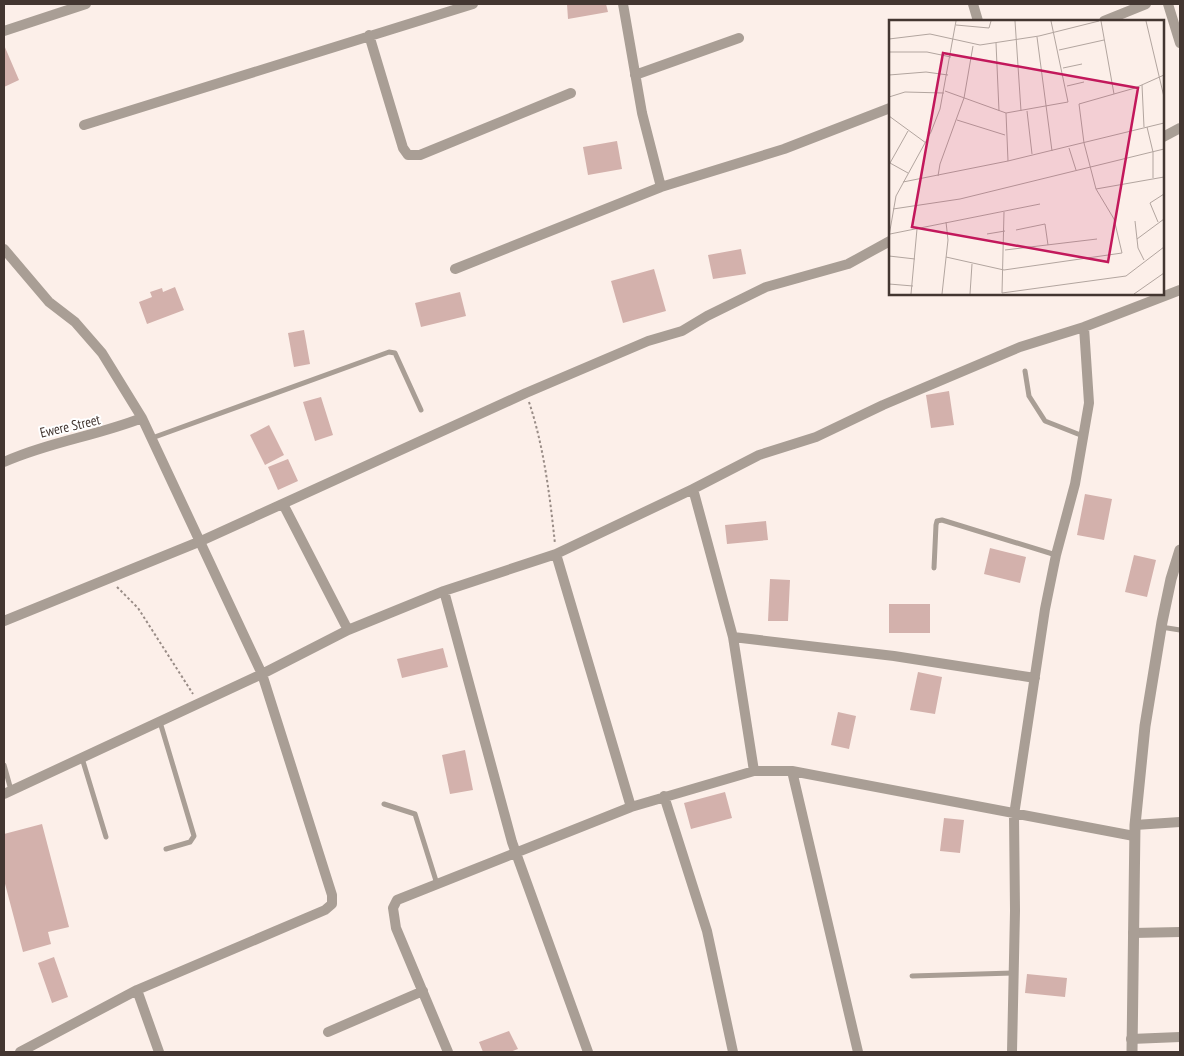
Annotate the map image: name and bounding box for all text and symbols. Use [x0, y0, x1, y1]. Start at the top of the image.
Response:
inset map [889, 20, 1164, 295]
street label: Ewere Street [38, 410, 102, 442]

